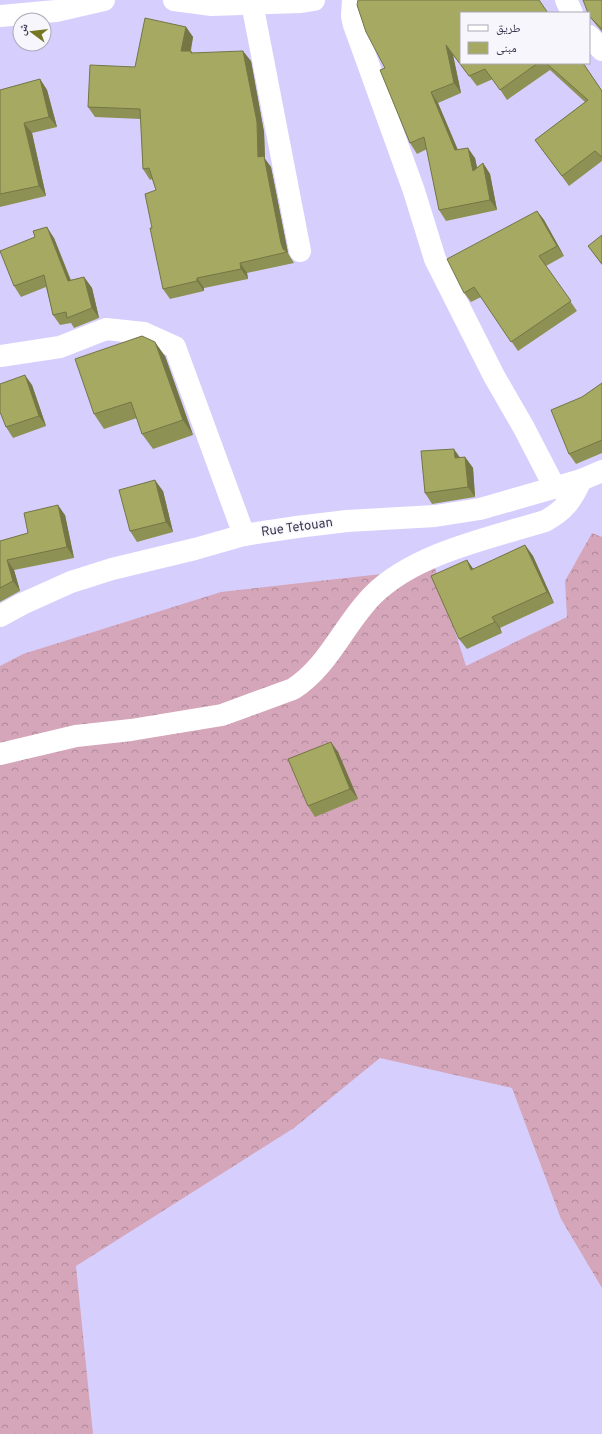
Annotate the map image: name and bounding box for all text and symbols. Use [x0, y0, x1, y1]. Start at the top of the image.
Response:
north arrow [12, 12, 52, 52]
legend [460, 12, 590, 64]
text: طريق [496, 21, 521, 37]
text: ش [15, 22, 32, 37]
text: مبنى [496, 41, 517, 57]
street label: Rue Tetouan [260, 515, 334, 541]

